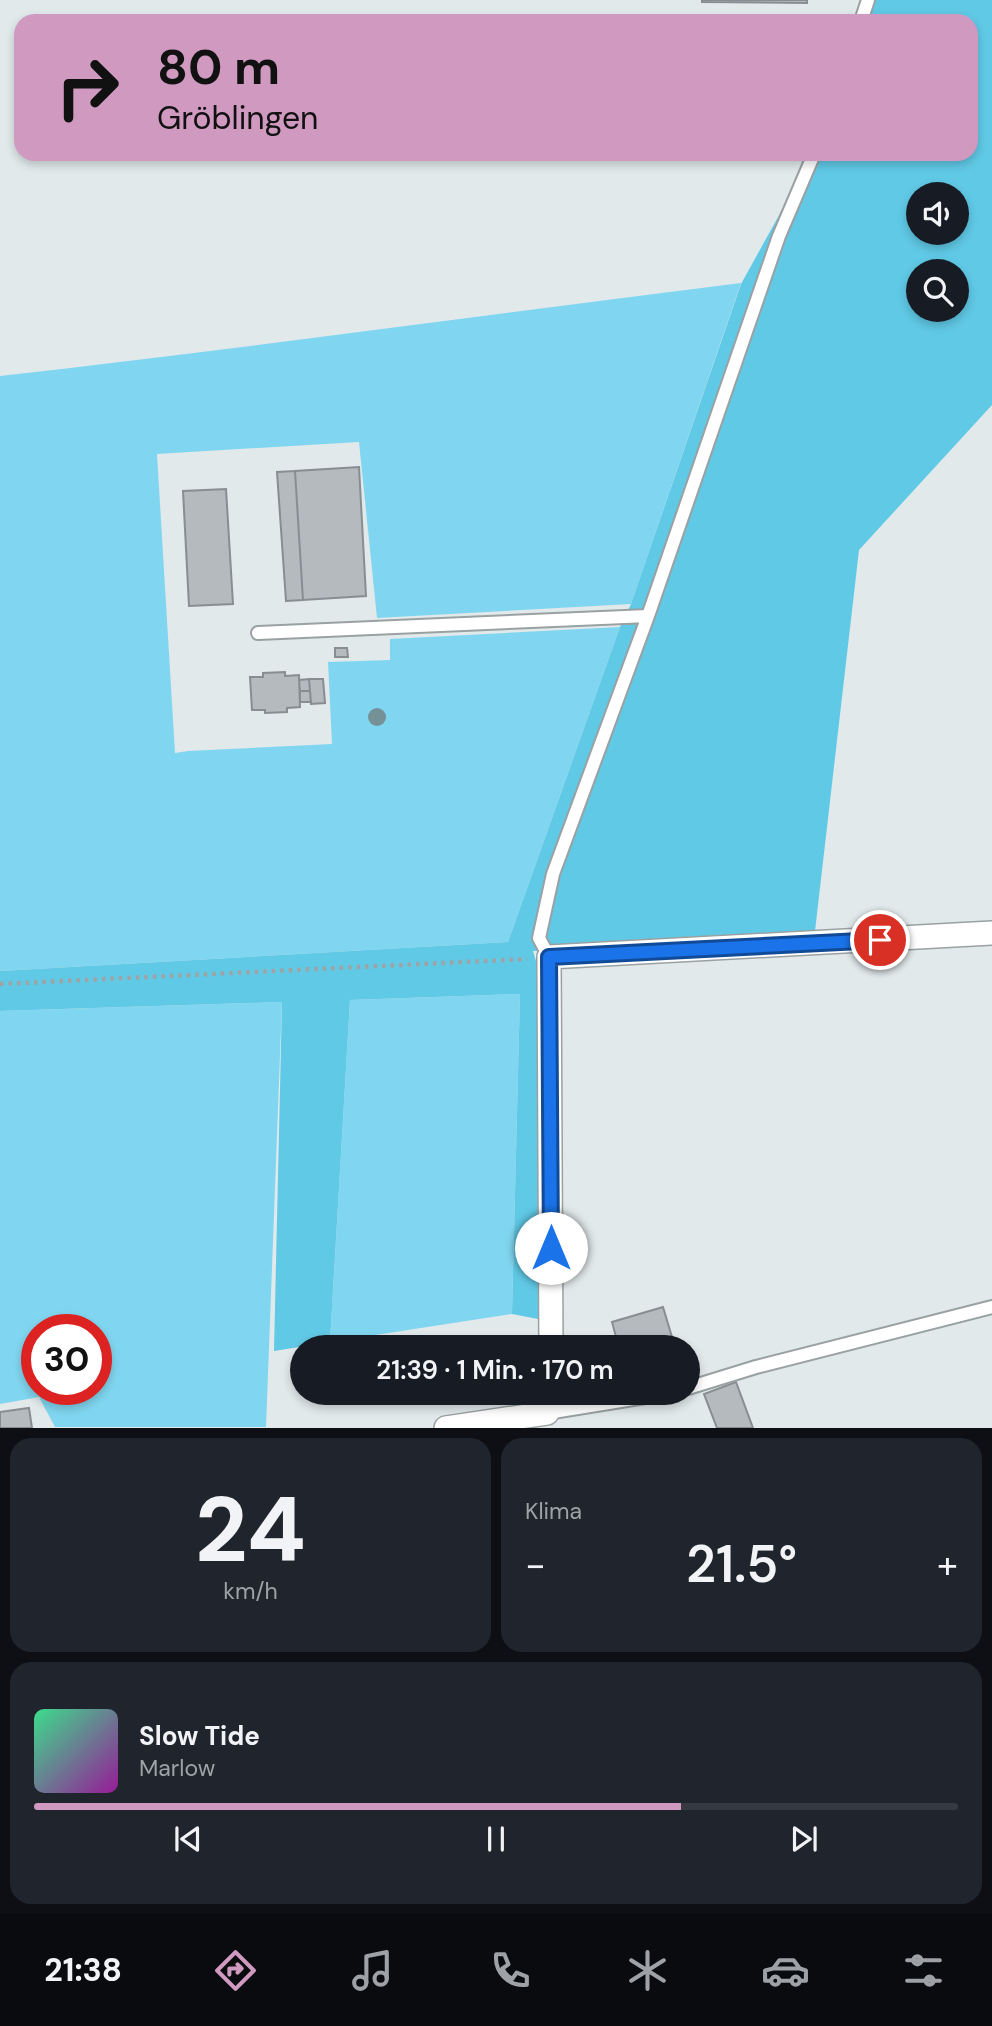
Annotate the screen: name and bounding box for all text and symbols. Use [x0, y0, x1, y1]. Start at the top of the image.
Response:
text: 80 m [157, 35, 280, 99]
icon: right [42, 42, 133, 133]
text: Gröblingen [157, 97, 318, 139]
map controls [906, 182, 969, 322]
button: sound [906, 182, 969, 245]
button: search [906, 259, 969, 322]
pin [850, 910, 910, 970]
icon: arrive [861, 921, 899, 959]
position arrow [514, 1211, 588, 1285]
speed limit sign: 30 [21, 1314, 112, 1405]
text: 21:39 · 1 Min. · 170 m [376, 1353, 614, 1387]
text: 24 [195, 1471, 306, 1589]
text: Klima [525, 1496, 582, 1526]
text: 21.5° [686, 1530, 797, 1598]
text: − [525, 1540, 546, 1590]
text: + [937, 1540, 958, 1590]
text: km/h [223, 1576, 278, 1606]
text: Slow Tide [139, 1719, 260, 1753]
text: Marlow [139, 1753, 215, 1783]
icon: previous [169, 1820, 207, 1858]
icon: pause [477, 1820, 515, 1858]
icon: next [785, 1820, 823, 1858]
icon: directions [211, 1946, 260, 1995]
icon: music [348, 1946, 397, 1995]
icon: phone [486, 1946, 535, 1995]
icon: climate [623, 1946, 672, 1995]
icon: car [761, 1946, 810, 1995]
icon: filters [899, 1946, 948, 1995]
text: 21:38 [44, 1949, 122, 1991]

